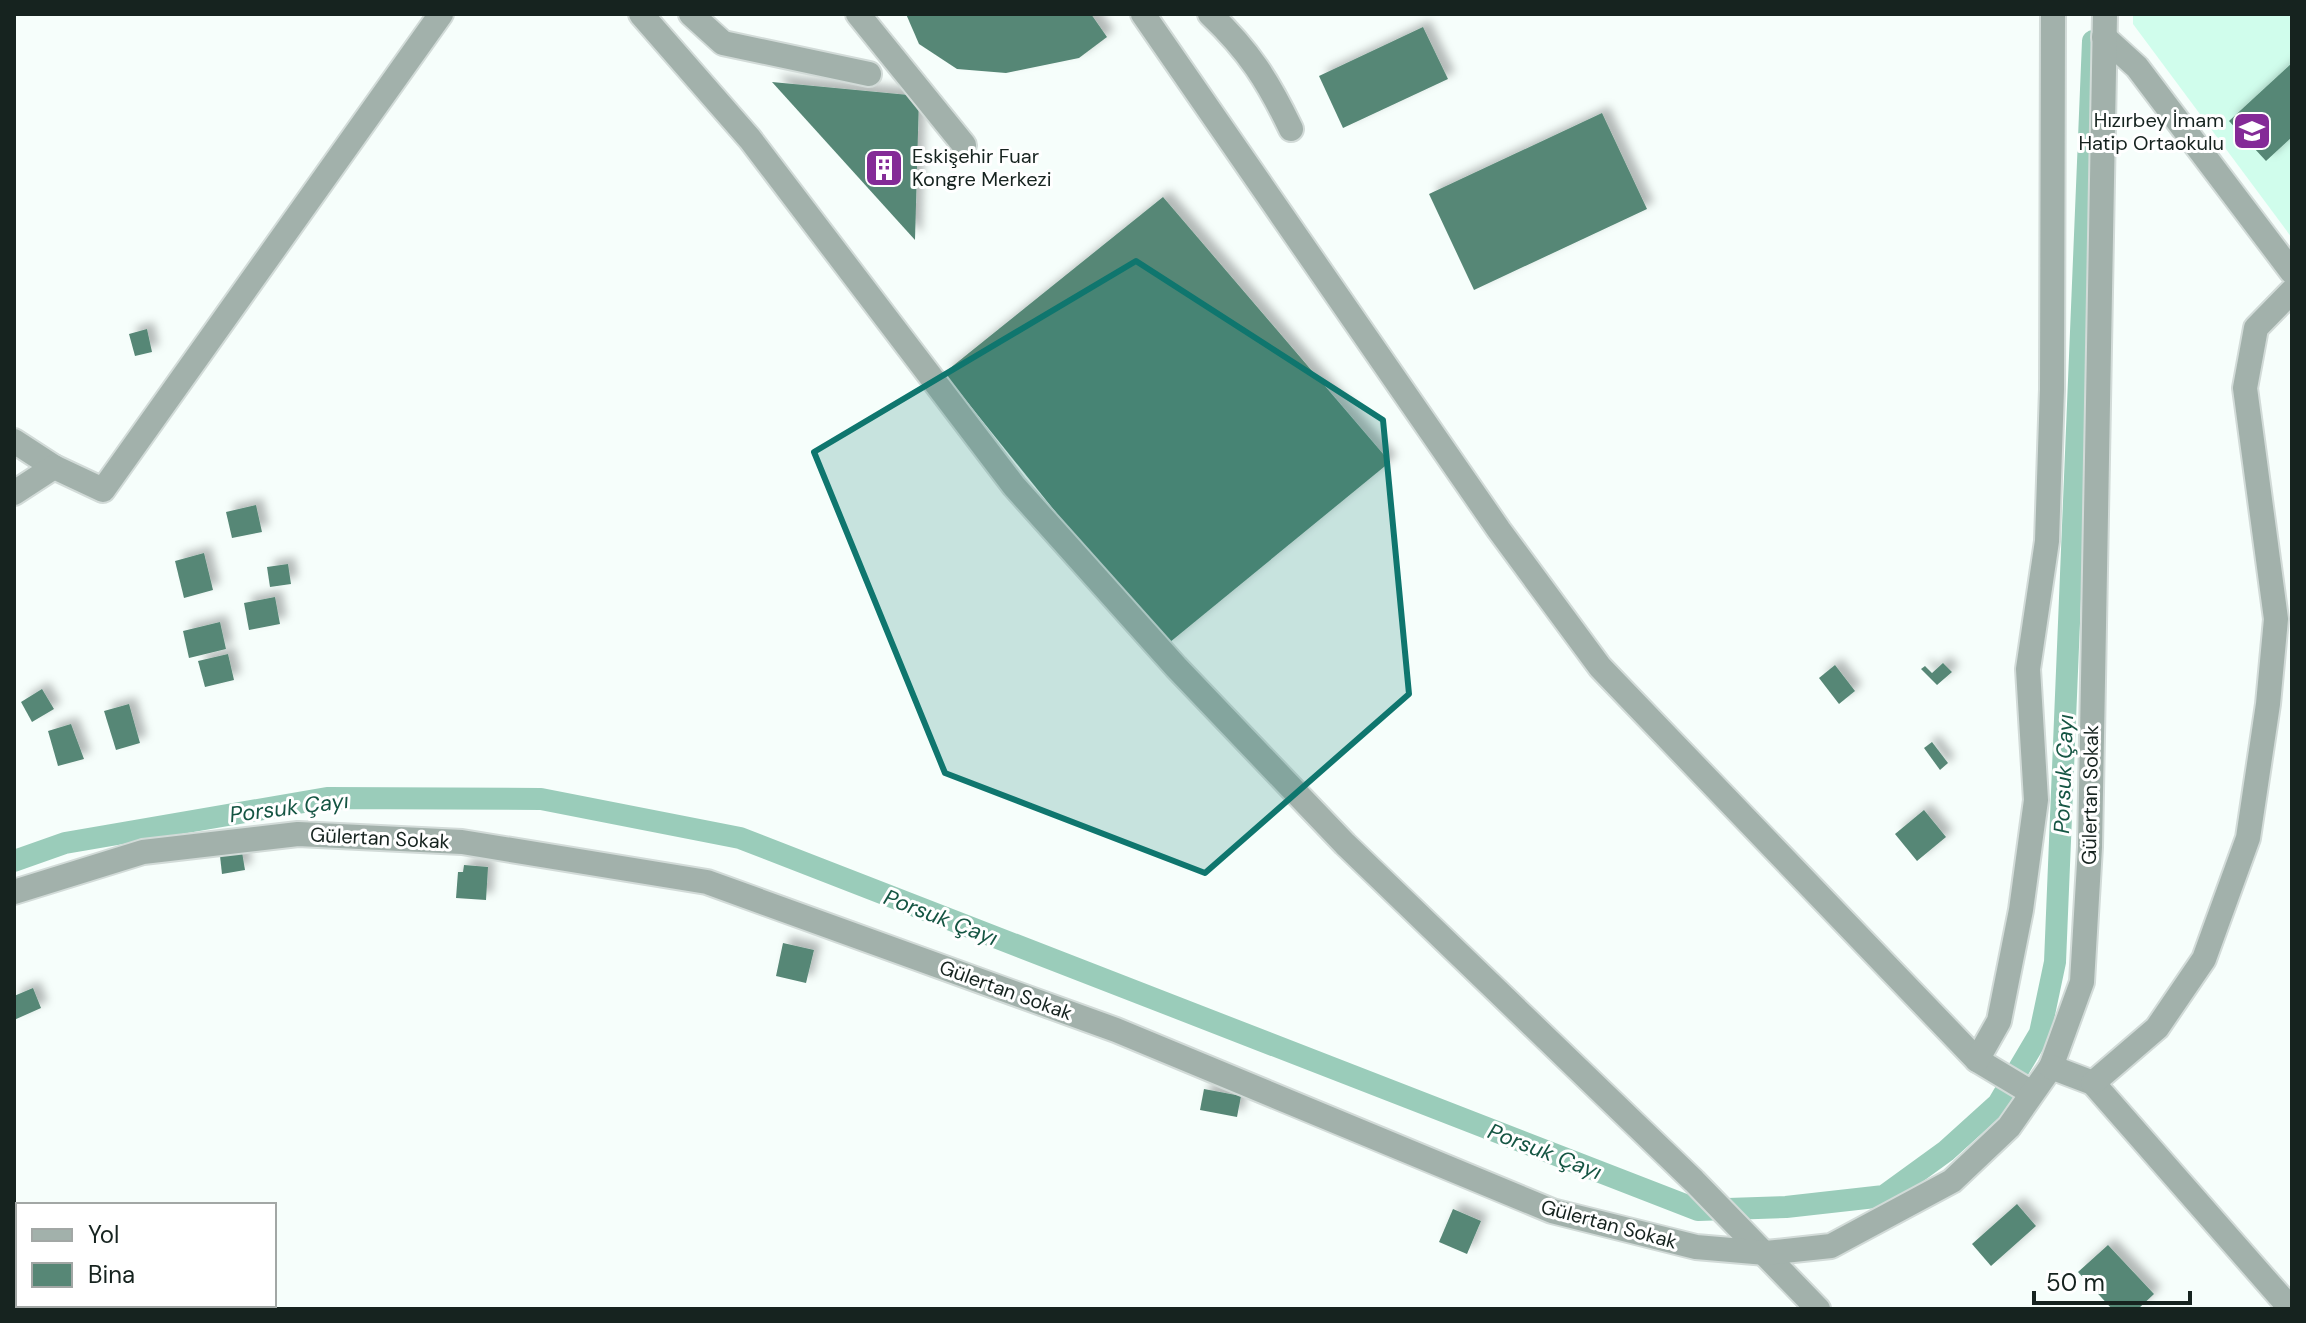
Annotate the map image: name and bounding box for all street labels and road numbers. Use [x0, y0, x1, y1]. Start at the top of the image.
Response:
street label: Gülertan Sokak [2076, 725, 2104, 865]
street label: Gülertan Sokak [310, 821, 450, 855]
street label: Gülertan Sokak [936, 954, 1076, 1026]
street label: Gülertan Sokak [1538, 1193, 1680, 1255]

